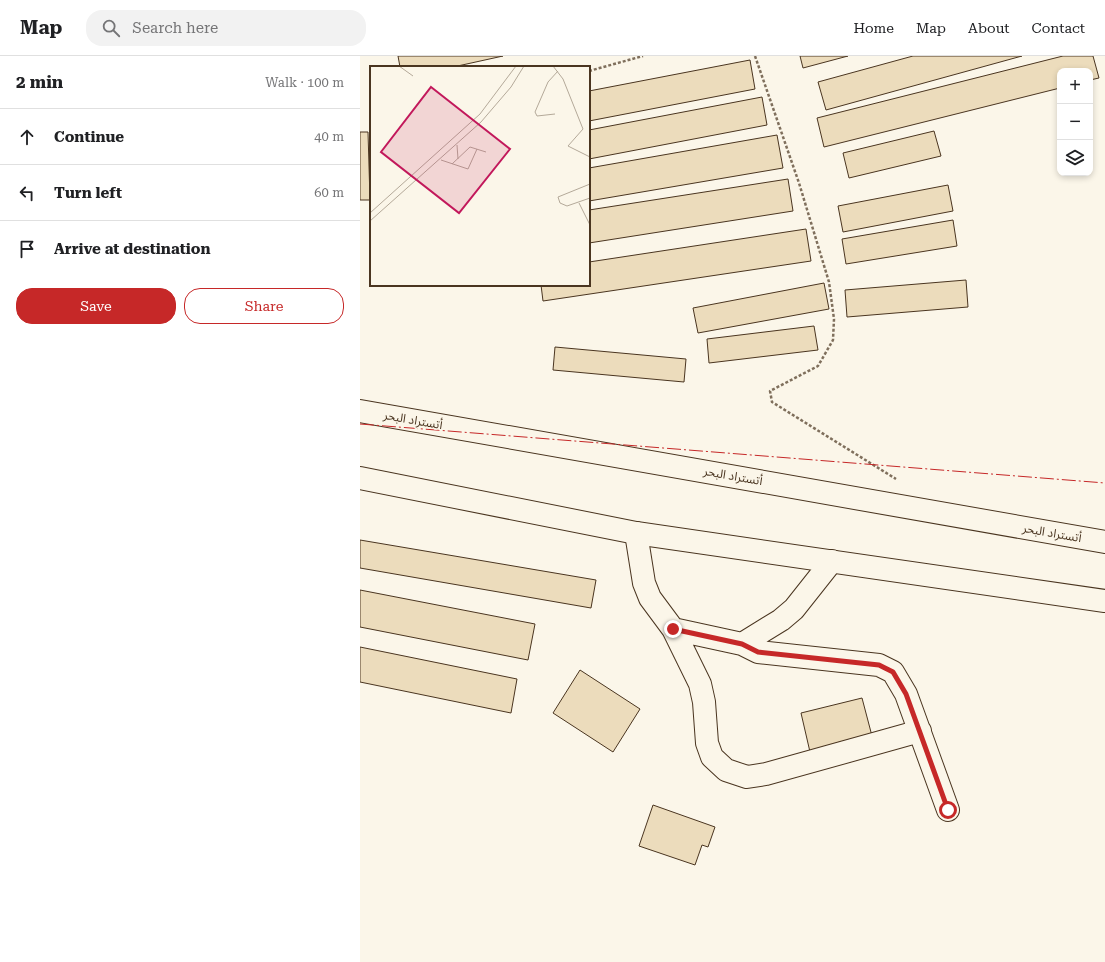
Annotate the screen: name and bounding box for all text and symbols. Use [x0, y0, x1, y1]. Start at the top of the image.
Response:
search box [86, 10, 366, 46]
text: Map [20, 16, 62, 39]
icon: search [100, 17, 122, 39]
text: Search here [132, 19, 218, 37]
text: Home [853, 20, 894, 36]
text: Map [916, 20, 946, 36]
text: About [968, 20, 1010, 36]
text: Contact [1032, 20, 1085, 36]
inset map [370, 66, 590, 286]
map controls [1057, 68, 1093, 176]
button: + [1057, 68, 1093, 104]
text: 2 min [16, 72, 63, 92]
text: Walk · 100 m [265, 75, 344, 90]
button: − [1057, 104, 1093, 140]
icon: ahead [16, 126, 38, 148]
text: Continue [54, 128, 124, 146]
text: 40 m [314, 129, 344, 144]
button: layers [1057, 140, 1093, 176]
icon: left [16, 182, 38, 204]
text: Turn left [54, 184, 122, 202]
text: 60 m [314, 185, 344, 200]
icon: arrive [16, 238, 38, 260]
text: Arrive at destination [54, 240, 210, 258]
button: Save [16, 288, 176, 324]
button: Share [184, 288, 344, 324]
street label: أتستراد البحر [381, 407, 444, 432]
street label: أتستراد البحر [701, 463, 764, 488]
street label: أتستراد البحر [1020, 520, 1083, 545]
route end [664, 620, 682, 638]
route start [939, 801, 957, 819]

